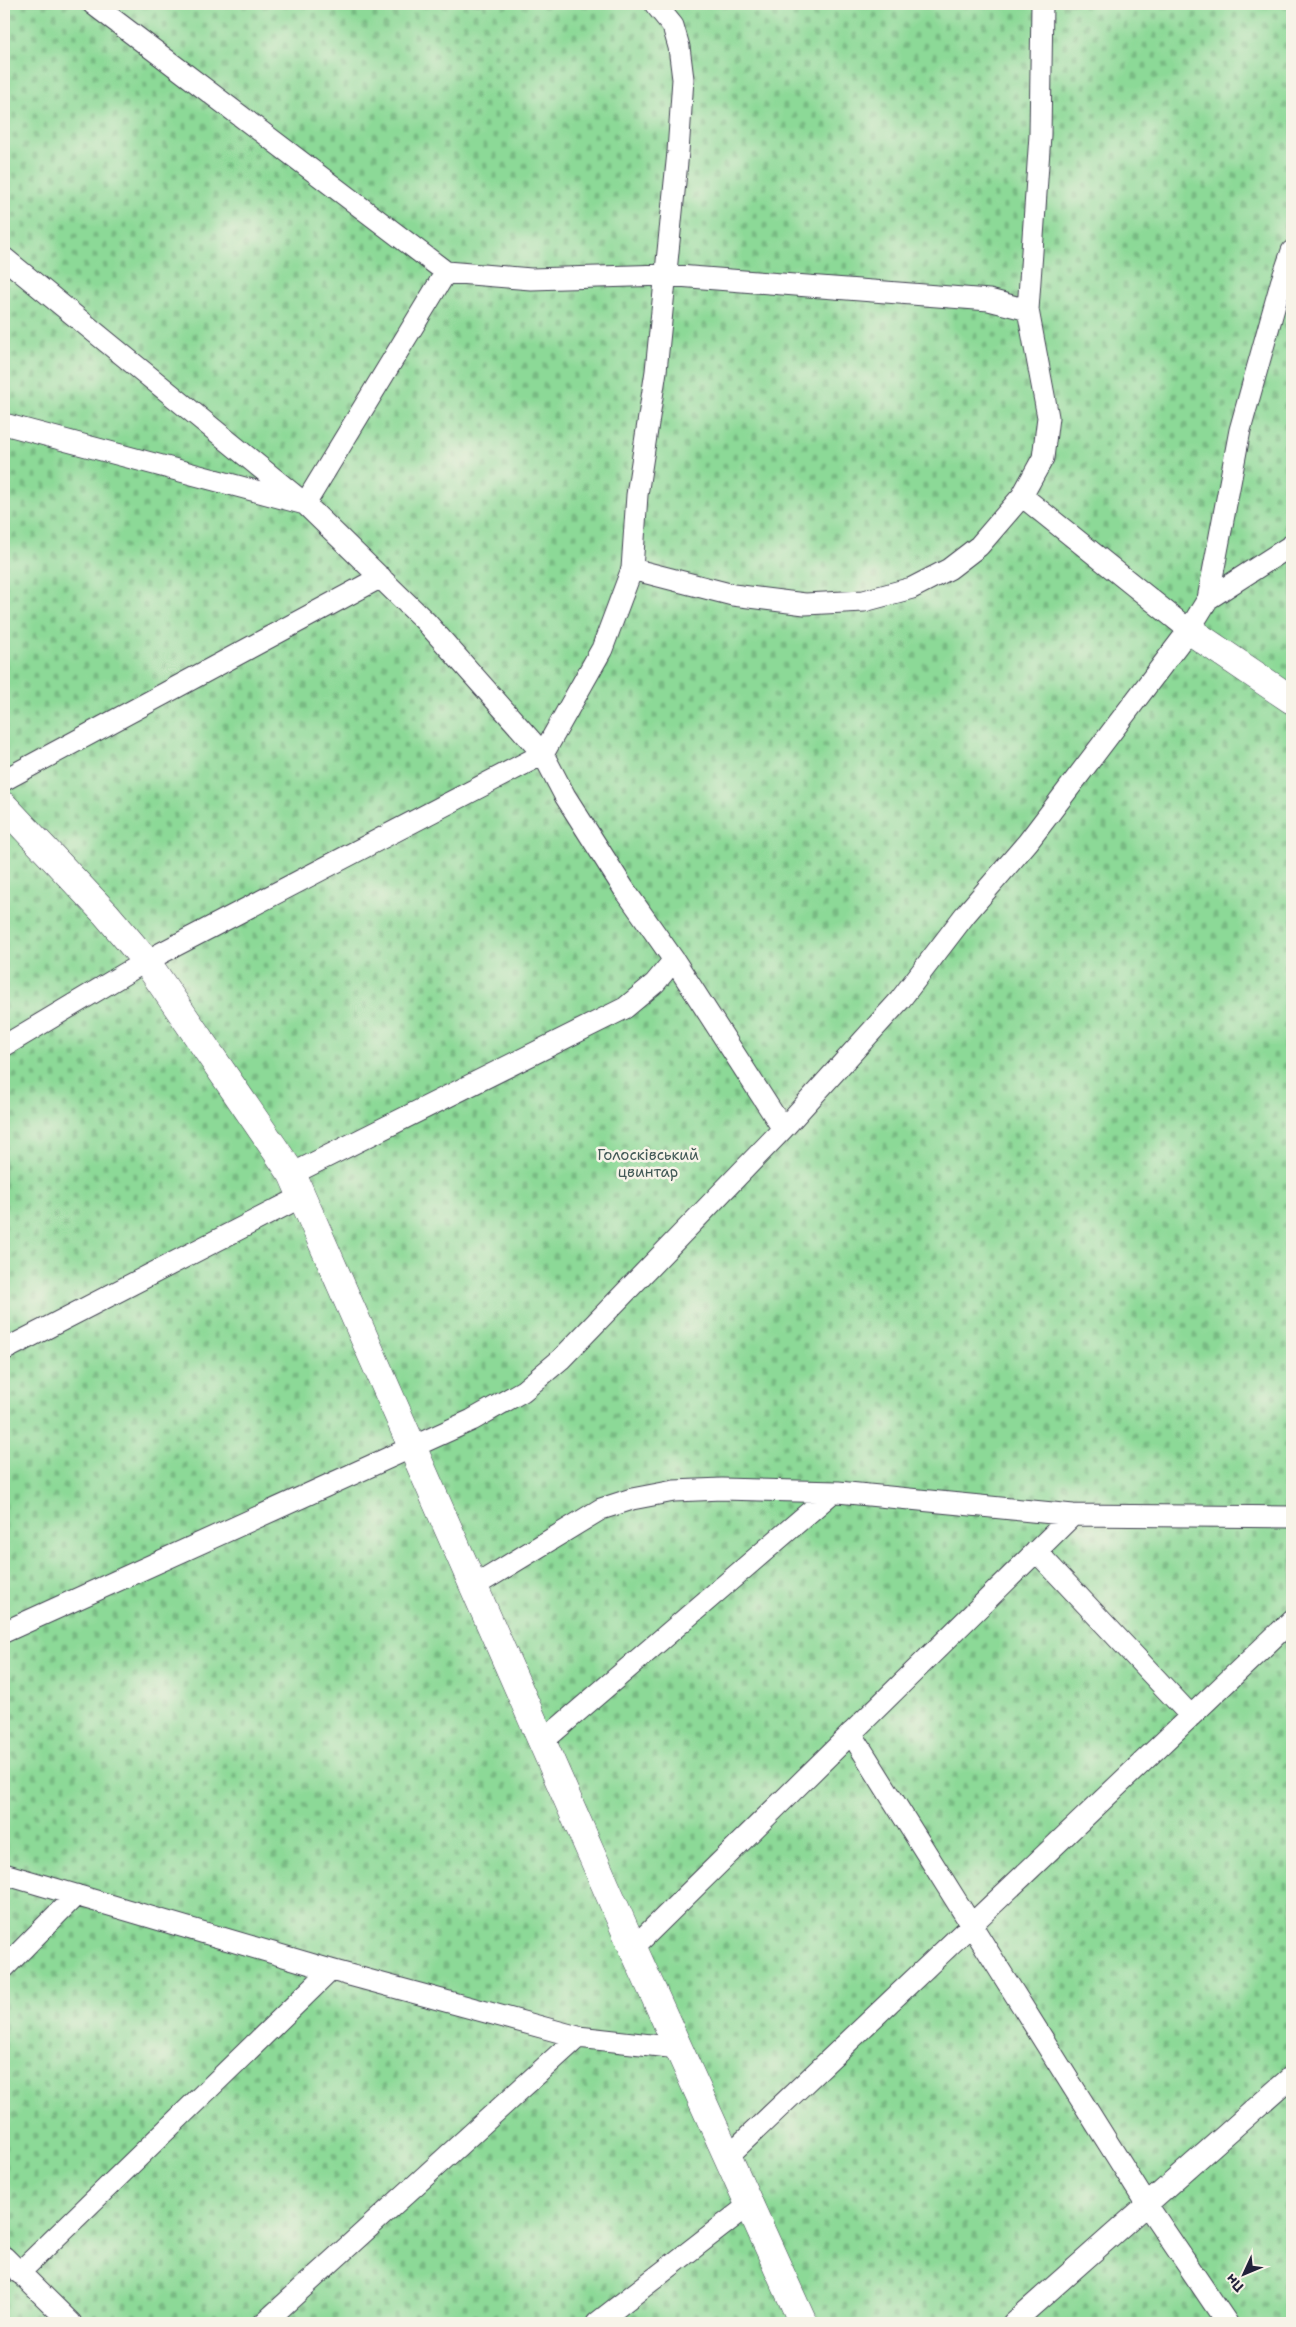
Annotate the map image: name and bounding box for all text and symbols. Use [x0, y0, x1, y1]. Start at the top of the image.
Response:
park label: Голосківський цвинтар [597, 1145, 699, 1182]
north arrow [1218, 2250, 1268, 2300]
text: Пн [1222, 2270, 1248, 2296]

